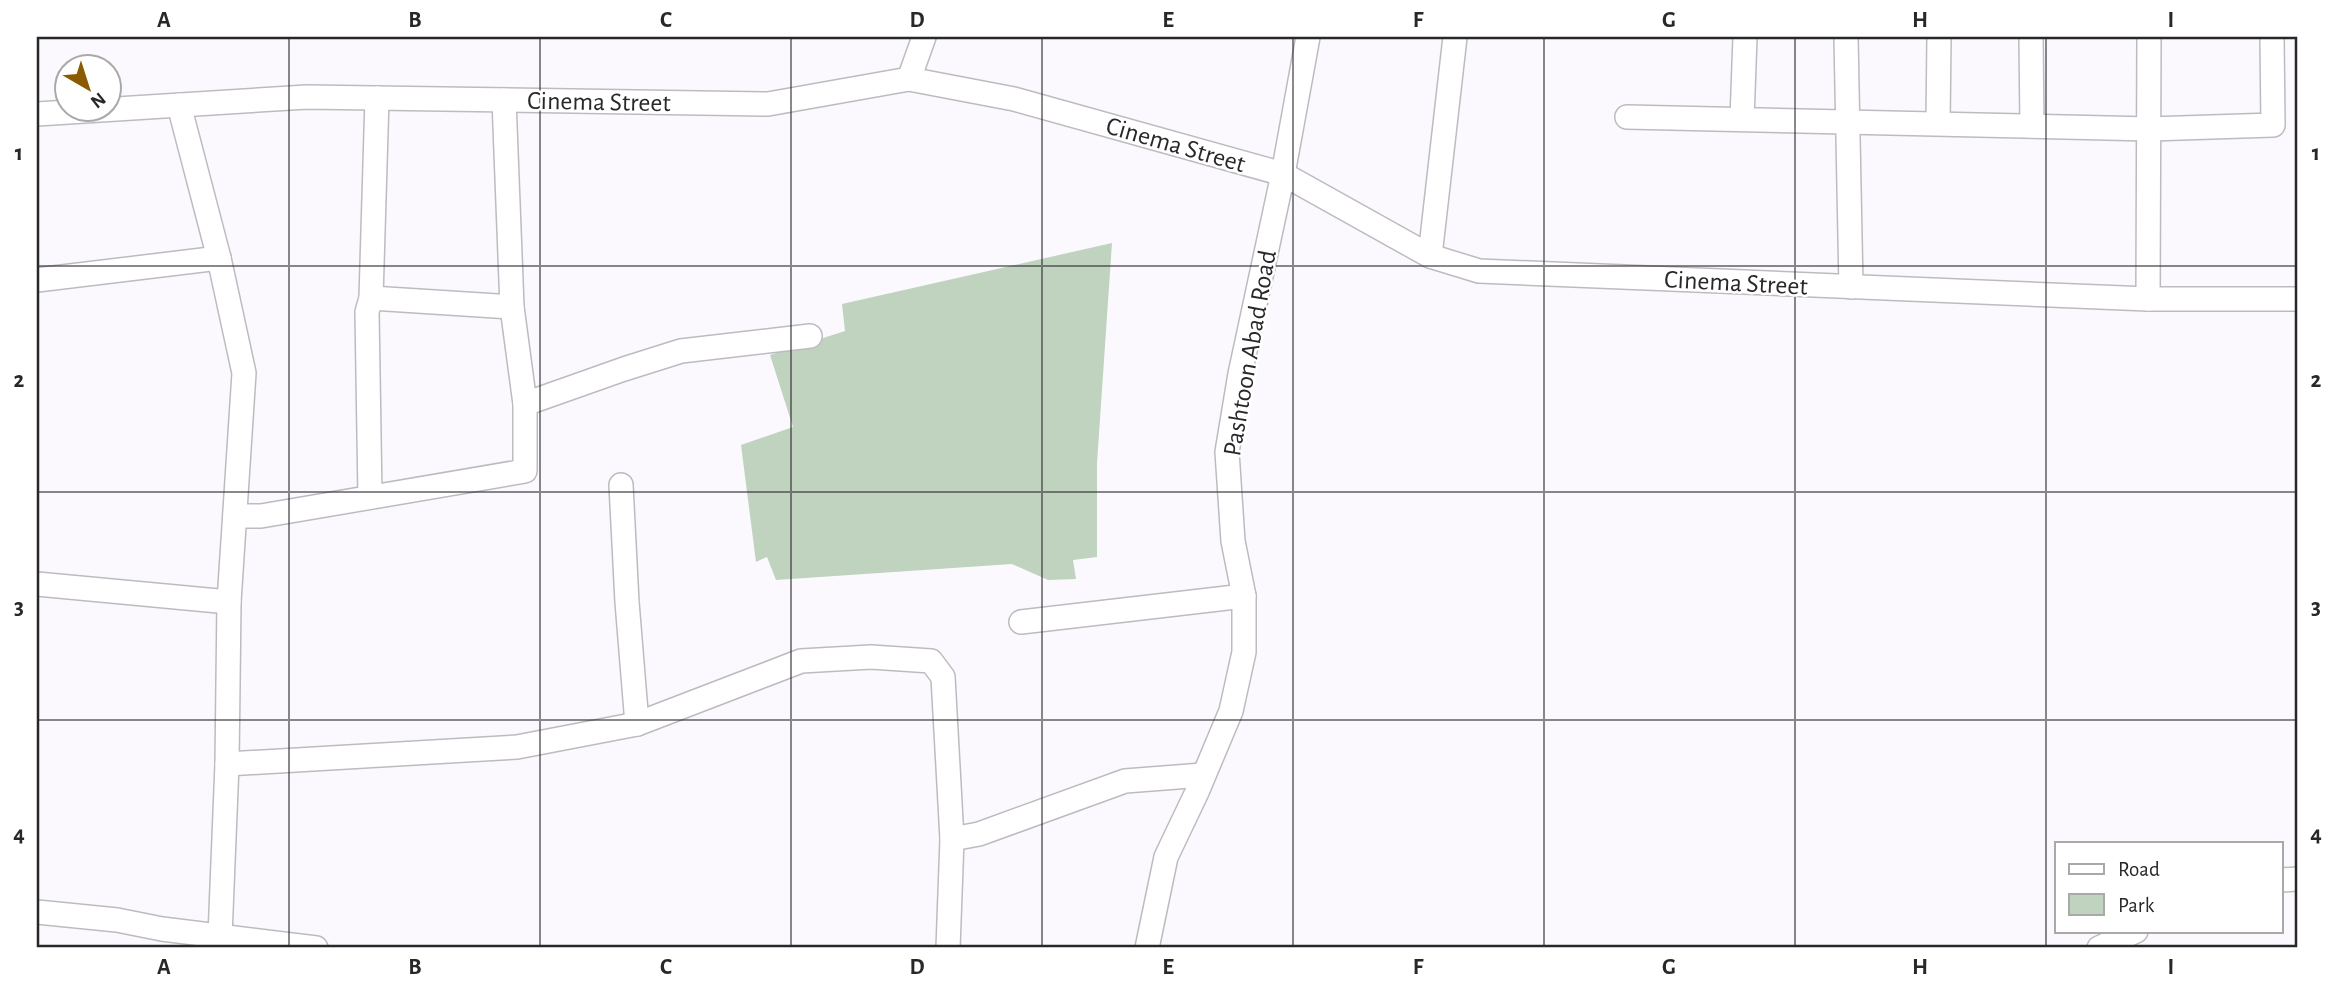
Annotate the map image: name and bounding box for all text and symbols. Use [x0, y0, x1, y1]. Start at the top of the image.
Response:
text: A [157, 9, 171, 32]
text: B [408, 9, 422, 32]
text: C [660, 9, 672, 32]
text: D [909, 9, 925, 32]
text: E [1162, 9, 1174, 32]
text: F [1413, 9, 1424, 32]
text: G [1662, 9, 1676, 32]
text: H [1912, 9, 1928, 32]
text: I [2168, 9, 2174, 32]
north arrow [52, 52, 122, 122]
street label: Cinema Street [527, 88, 671, 116]
text: N [87, 89, 109, 112]
street label: Cinema Street [1103, 113, 1248, 177]
text: 1 [15, 142, 23, 165]
text: 1 [2312, 142, 2320, 165]
street label: Pashtoon Abad Road [1219, 248, 1281, 458]
street label: Cinema Street [1664, 266, 1808, 300]
text: 2 [14, 369, 25, 392]
text: 2 [2311, 369, 2322, 392]
text: 3 [14, 596, 24, 619]
text: 3 [2311, 596, 2321, 619]
text: 4 [13, 823, 25, 846]
text: 4 [2310, 823, 2322, 846]
legend [2055, 842, 2282, 932]
text: Road [2118, 859, 2160, 880]
text: Park [2118, 895, 2155, 916]
text: A [157, 956, 171, 979]
text: B [408, 956, 422, 979]
text: C [660, 956, 672, 979]
text: D [909, 956, 925, 979]
text: E [1162, 956, 1174, 979]
text: F [1413, 956, 1424, 979]
text: G [1662, 956, 1676, 979]
text: H [1912, 956, 1928, 979]
text: I [2168, 956, 2174, 979]

